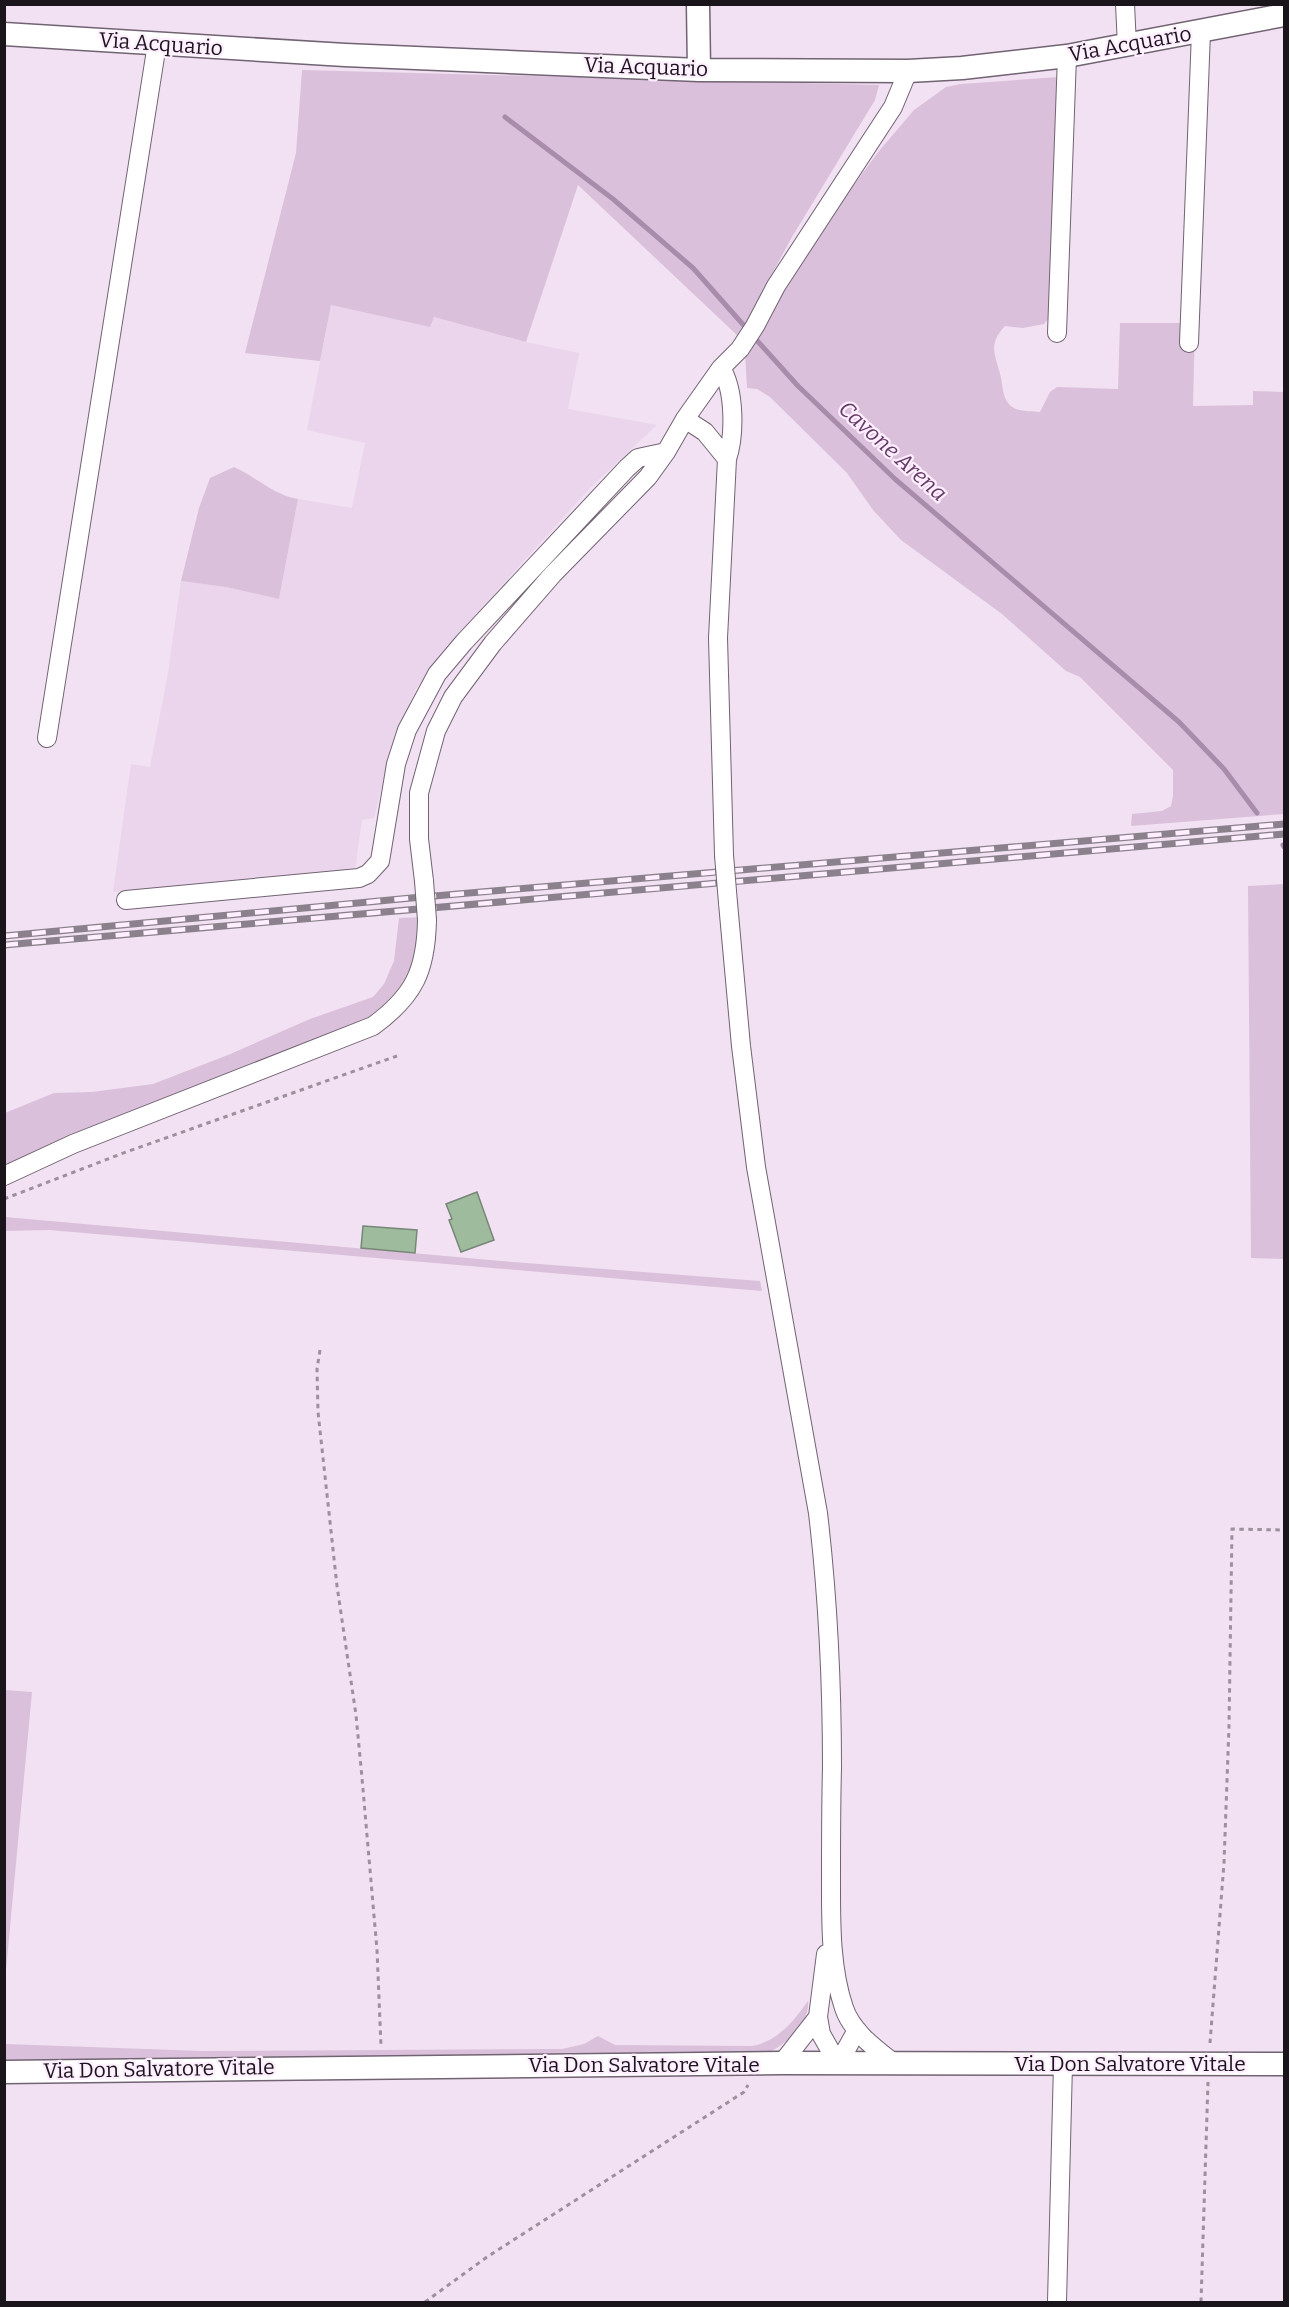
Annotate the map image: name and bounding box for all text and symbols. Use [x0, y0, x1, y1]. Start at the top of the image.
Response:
street label: Via Acquario [1067, 20, 1193, 68]
street label: Via Acquario [98, 27, 224, 61]
street label: Via Acquario [584, 52, 708, 82]
water label: Cavone Arena [833, 395, 953, 507]
street label: Via Don Salvatore Vitale [1014, 2051, 1246, 2077]
street label: Via Don Salvatore Vitale [528, 2052, 760, 2078]
street label: Via Don Salvatore Vitale [43, 2054, 275, 2084]

